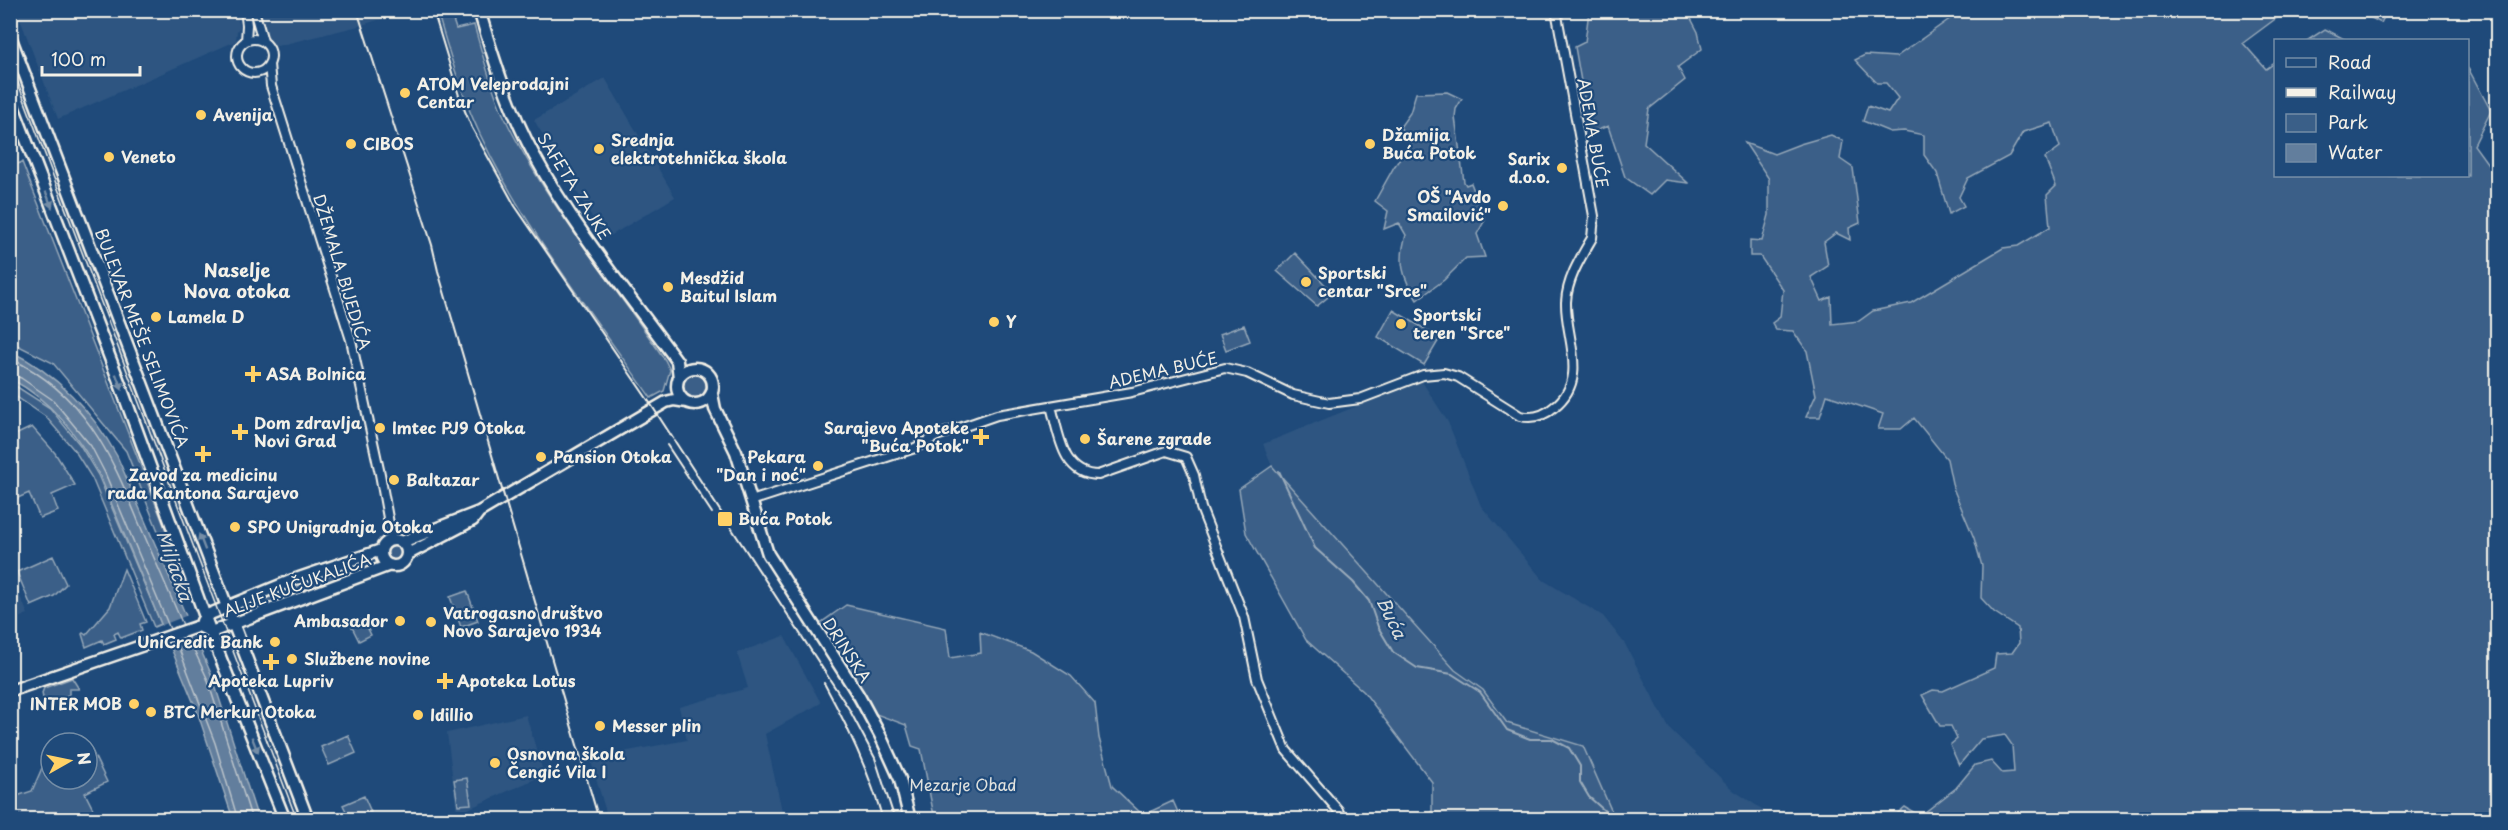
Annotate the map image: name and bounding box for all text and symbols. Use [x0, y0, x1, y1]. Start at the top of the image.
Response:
scale bar [42, 39, 140, 77]
legend [2274, 39, 2469, 177]
text: 100 m [51, 45, 106, 72]
text: Road [2328, 48, 2372, 75]
place label: ATOM Veleprodajni Centar [417, 71, 569, 113]
street label: ADEMA BUĆE [1572, 76, 1615, 190]
text: Railway [2328, 78, 2396, 105]
marker: ATOM Veleprodajni Centar [398, 86, 412, 100]
place label: Avenija [212, 102, 273, 126]
marker: Avenija [194, 108, 208, 122]
text: Park [2328, 108, 2368, 135]
place label: Džamija Buća Potok [1382, 122, 1476, 164]
street label: SAFETA ZAJKE [532, 127, 617, 244]
place label: Srednja elektrotehnička škola [611, 127, 787, 169]
place label: CIBOS [363, 131, 414, 155]
marker: CIBOS [344, 137, 358, 151]
marker: Džamija Buća Potok [1363, 137, 1377, 151]
text: Water [2328, 138, 2383, 165]
marker: Srednja elektrotehnička škola [592, 142, 606, 156]
place label: Veneto [121, 144, 176, 168]
place label: Sarix d.o.o. [1508, 146, 1550, 188]
marker: Veneto [102, 150, 116, 164]
marker: Sarix d.o.o. [1555, 161, 1569, 175]
place label: OŠ "Avdo Smailović" [1407, 184, 1491, 226]
one-way arrow [45, 191, 54, 209]
street label: DŽEMALA BIJEDIĆA [308, 191, 378, 352]
marker: OŠ "Avdo Smailović" [1496, 199, 1510, 213]
street label: BULEVAR MEŠE SELIMOVIĆA [90, 225, 196, 451]
district label: Naselje Nova otoka [183, 256, 291, 304]
place label: Sportski centar "Srce" [1318, 260, 1427, 302]
place label: Mesdžid Baitul Islam [680, 265, 777, 307]
marker: Sportski centar "Srce" [1299, 275, 1313, 289]
marker: Mesdžid Baitul Islam [661, 280, 675, 294]
place label: Sportski teren "Srce" [1413, 302, 1510, 344]
place label: Lamela D [168, 304, 244, 328]
place label: Y [1006, 309, 1017, 333]
marker: Lamela D [149, 310, 163, 324]
marker: Y [987, 315, 1001, 329]
marker: Sportski teren "Srce" [1394, 317, 1408, 331]
street label: ADEMA BUĆE [1106, 345, 1220, 393]
place label: ASA Bolnica [265, 361, 366, 385]
marker: ASA Bolnica [244, 365, 262, 383]
one-way arrow [115, 373, 124, 391]
place label: Dom zdravlja Novi Grad [254, 410, 363, 452]
place label: Imtec PJ9 Otoka [392, 415, 526, 439]
place label: Sarajevo Apoteke "Buća Potok" [824, 415, 969, 457]
marker: Imtec PJ9 Otoka [373, 421, 387, 435]
marker: Dom zdravlja Novi Grad [231, 423, 249, 441]
place label: Šarene zgrade [1097, 426, 1212, 450]
marker: Sarajevo Apoteke "Buća Potok" [974, 430, 988, 444]
marker: Šarene zgrade [1078, 432, 1092, 446]
place label: Pansion Otoka [553, 444, 672, 468]
place label: Pekara "Dan i noć" [716, 444, 806, 486]
marker: Zavod za medicinu rada Kantona Sarajevo [194, 445, 212, 463]
marker: Pansion Otoka [534, 450, 548, 464]
marker: Pekara "Dan i noć" [811, 459, 825, 473]
place label: Zavod za medicinu rada Kantona Sarajevo [107, 462, 299, 504]
place label: Baltazar [406, 467, 480, 491]
marker: Baltazar [387, 473, 401, 487]
place label: Buća Potok [738, 506, 832, 530]
marker: Buća Potok [716, 510, 734, 528]
place label: SPO Unigradnja Otoka [247, 514, 434, 538]
marker: SPO Unigradnja Otoka [228, 520, 242, 534]
water label: Miljacka [151, 526, 200, 606]
one-way arrow [197, 533, 206, 551]
street label: ALIJE KUČUKALIĆA [219, 546, 374, 622]
water label: Buća [1371, 592, 1414, 644]
place label: Vatrogasno društvo Novo Sarajevo 1934 [443, 600, 603, 642]
place label: Ambasador [293, 608, 389, 632]
street label: DRINSKA [818, 612, 878, 687]
marker: Ambasador [393, 614, 407, 628]
marker: Vatrogasno društvo Novo Sarajevo 1934 [424, 615, 438, 629]
place label: UniCredit Bank [137, 629, 263, 653]
marker: UniCredit Bank [268, 635, 282, 649]
place label: Službene novine [304, 646, 430, 670]
marker: Službene novine [285, 652, 299, 666]
marker: Apoteka Lupriv [264, 655, 278, 669]
place label: Apoteka Lupriv [208, 668, 334, 692]
place label: Apoteka Lotus [457, 668, 576, 692]
marker: Apoteka Lotus [438, 674, 452, 688]
place label: INTER MOB [30, 691, 122, 715]
marker: INTER MOB [127, 697, 141, 711]
place label: BTC Merkur Otoka [163, 699, 317, 723]
place label: Idillio [430, 702, 473, 726]
marker: BTC Merkur Otoka [144, 705, 158, 719]
marker: Idillio [411, 708, 425, 722]
place label: Messer plin [612, 713, 701, 737]
marker: Messer plin [593, 719, 607, 733]
north arrow [39, 731, 99, 791]
one-way arrow [250, 737, 260, 755]
place label: Osnovna škola Čengić Vila I [507, 741, 625, 783]
text: N [72, 750, 98, 767]
marker: Osnovna škola Čengić Vila I [488, 756, 502, 770]
park label: Mezarje Obad [909, 772, 1017, 796]

